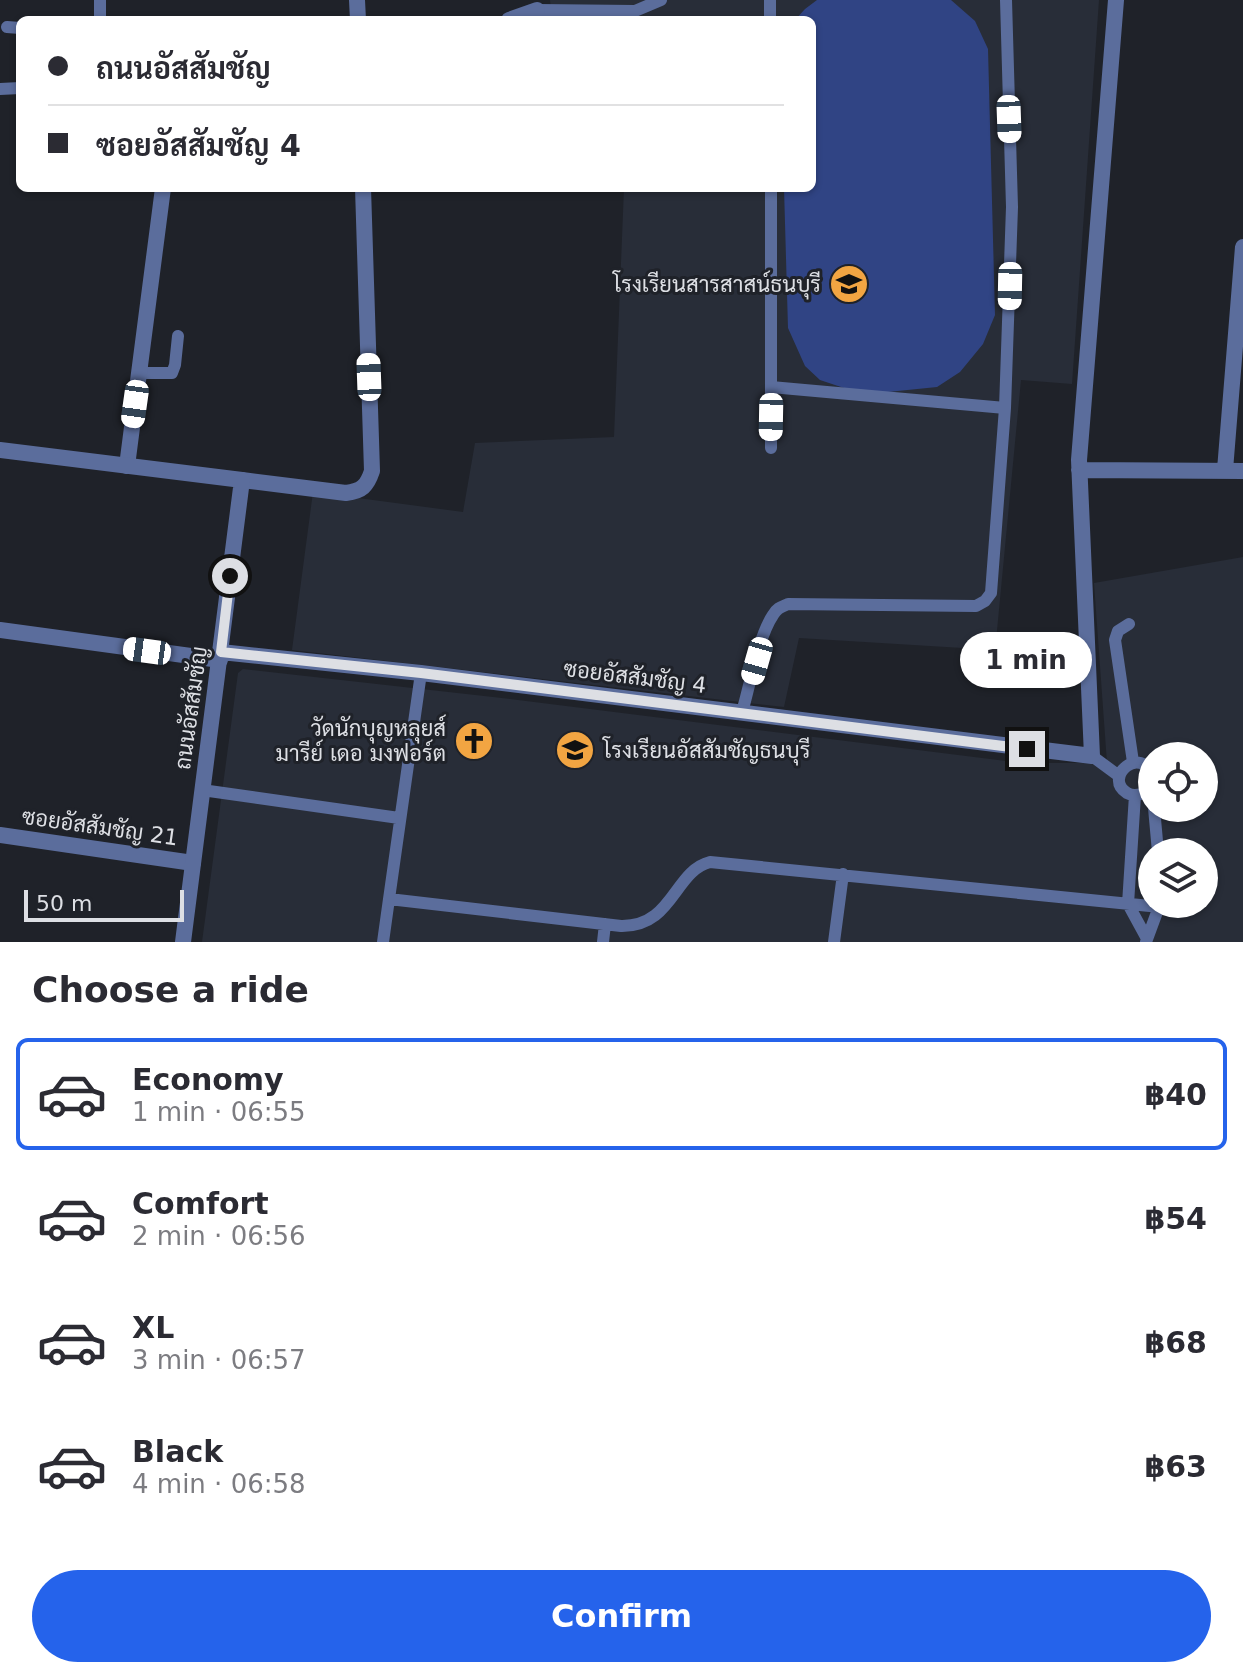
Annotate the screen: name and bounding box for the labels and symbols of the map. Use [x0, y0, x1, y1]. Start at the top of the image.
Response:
car [996, 95, 1022, 143]
car [998, 262, 1022, 310]
school or university icon: โรงเรียนสารสาสน์ธนบุรี [828, 263, 870, 305]
place label: โรงเรียนสารสาสน์ธนบุรี [612, 270, 821, 300]
car [356, 353, 382, 401]
car [120, 379, 150, 429]
car [759, 393, 783, 441]
route start [212, 558, 248, 594]
callout: 1 min [961, 633, 1093, 689]
car [739, 635, 775, 687]
car [122, 636, 172, 666]
street label: ถนนอัสสัมชัญ [169, 645, 213, 771]
street label: ซอยอัสสัมชัญ 4 [562, 655, 708, 699]
place label: วัดนักบุญหลุยส์ มารีย์ เดอ มงฟอร์ต [276, 714, 446, 766]
church icon: วัดนักบุญหลุยส์ มารีย์ เดอ มงฟอร์ต [453, 720, 495, 762]
school or university icon: โรงเรียนอัสสัมชัญธนบุรี [554, 729, 596, 771]
route end [1009, 731, 1045, 767]
place label: โรงเรียนอัสสัมชัญธนบุรี [602, 736, 810, 766]
street label: ซอยอัสสัมชัญ 21 [20, 803, 180, 851]
scale bar [24, 886, 184, 922]

